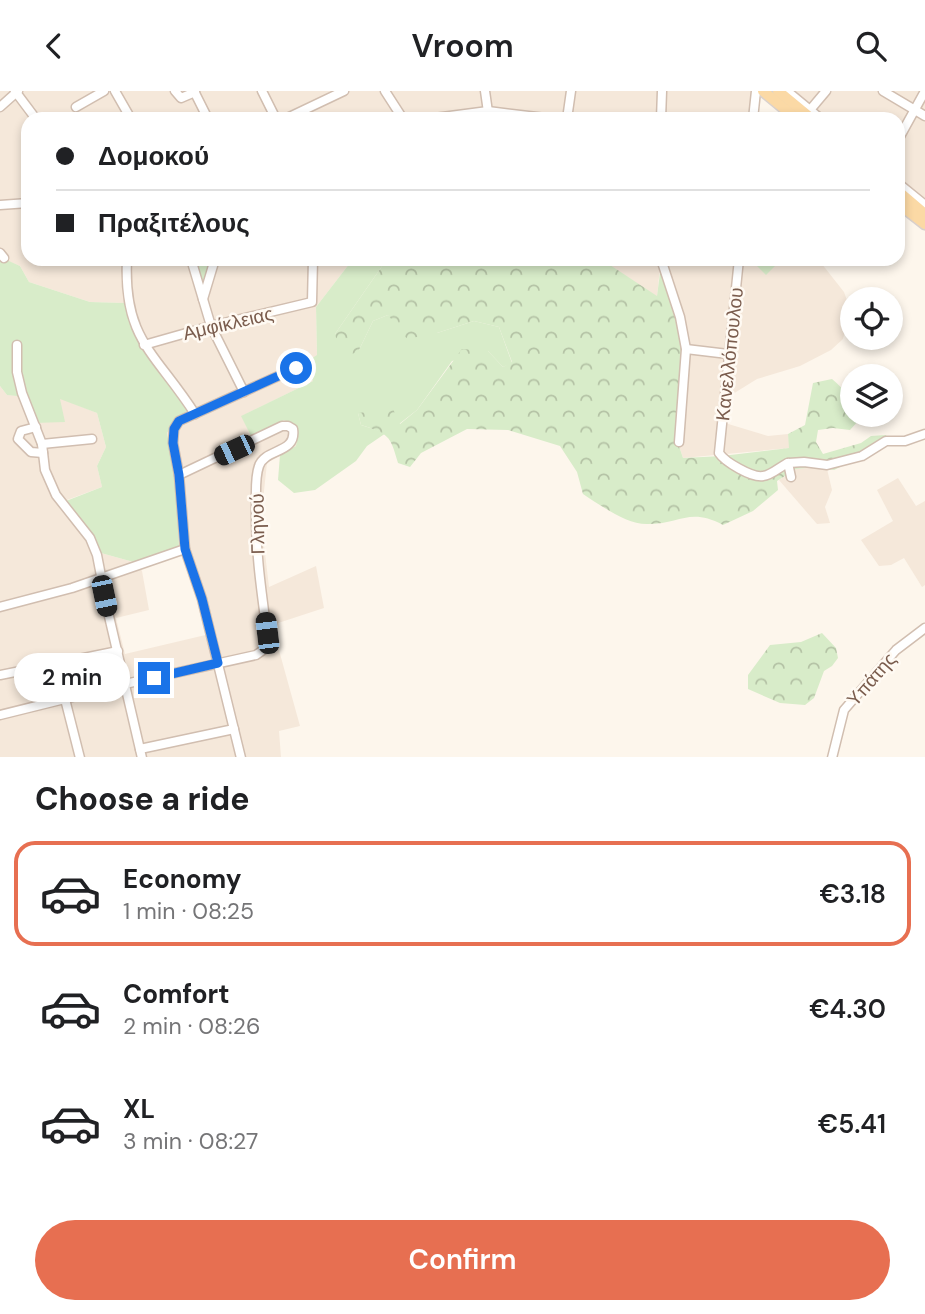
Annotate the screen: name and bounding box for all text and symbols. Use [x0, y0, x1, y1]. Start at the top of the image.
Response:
text: Vroom [411, 25, 514, 67]
icon: back [35, 27, 73, 65]
icon: search [852, 27, 890, 65]
text: Δομοκού [98, 139, 209, 173]
text: Πραξιτέλους [98, 206, 250, 240]
street label: Κανελλόπουλου [710, 286, 749, 422]
map controls [840, 287, 903, 427]
button: locate [840, 287, 903, 350]
street label: Αμφίκλειας [180, 301, 276, 346]
route start [280, 352, 312, 384]
button: layers [840, 364, 903, 427]
car [211, 432, 258, 468]
street label: Γληνού [244, 493, 271, 555]
car [90, 573, 119, 619]
car [255, 611, 280, 655]
street label: Υπάτης [841, 647, 902, 711]
callout: 2 min [14, 653, 130, 703]
text: 2 min [42, 662, 102, 692]
route end [138, 662, 170, 694]
text: Choose a ride [35, 778, 250, 820]
icon: car [39, 862, 102, 925]
text: Economy [123, 862, 241, 896]
text: €3.18 [819, 877, 886, 911]
text: 1 min · 08:25 [123, 896, 254, 926]
icon: car [39, 977, 102, 1040]
text: Comfort [123, 977, 229, 1011]
text: €4.30 [809, 992, 886, 1026]
text: 2 min · 08:26 [123, 1011, 260, 1041]
icon: car [39, 1092, 102, 1155]
text: XL [123, 1092, 155, 1126]
text: €5.41 [818, 1107, 886, 1141]
text: 3 min · 08:27 [123, 1126, 258, 1156]
button: Confirm [35, 1220, 890, 1300]

